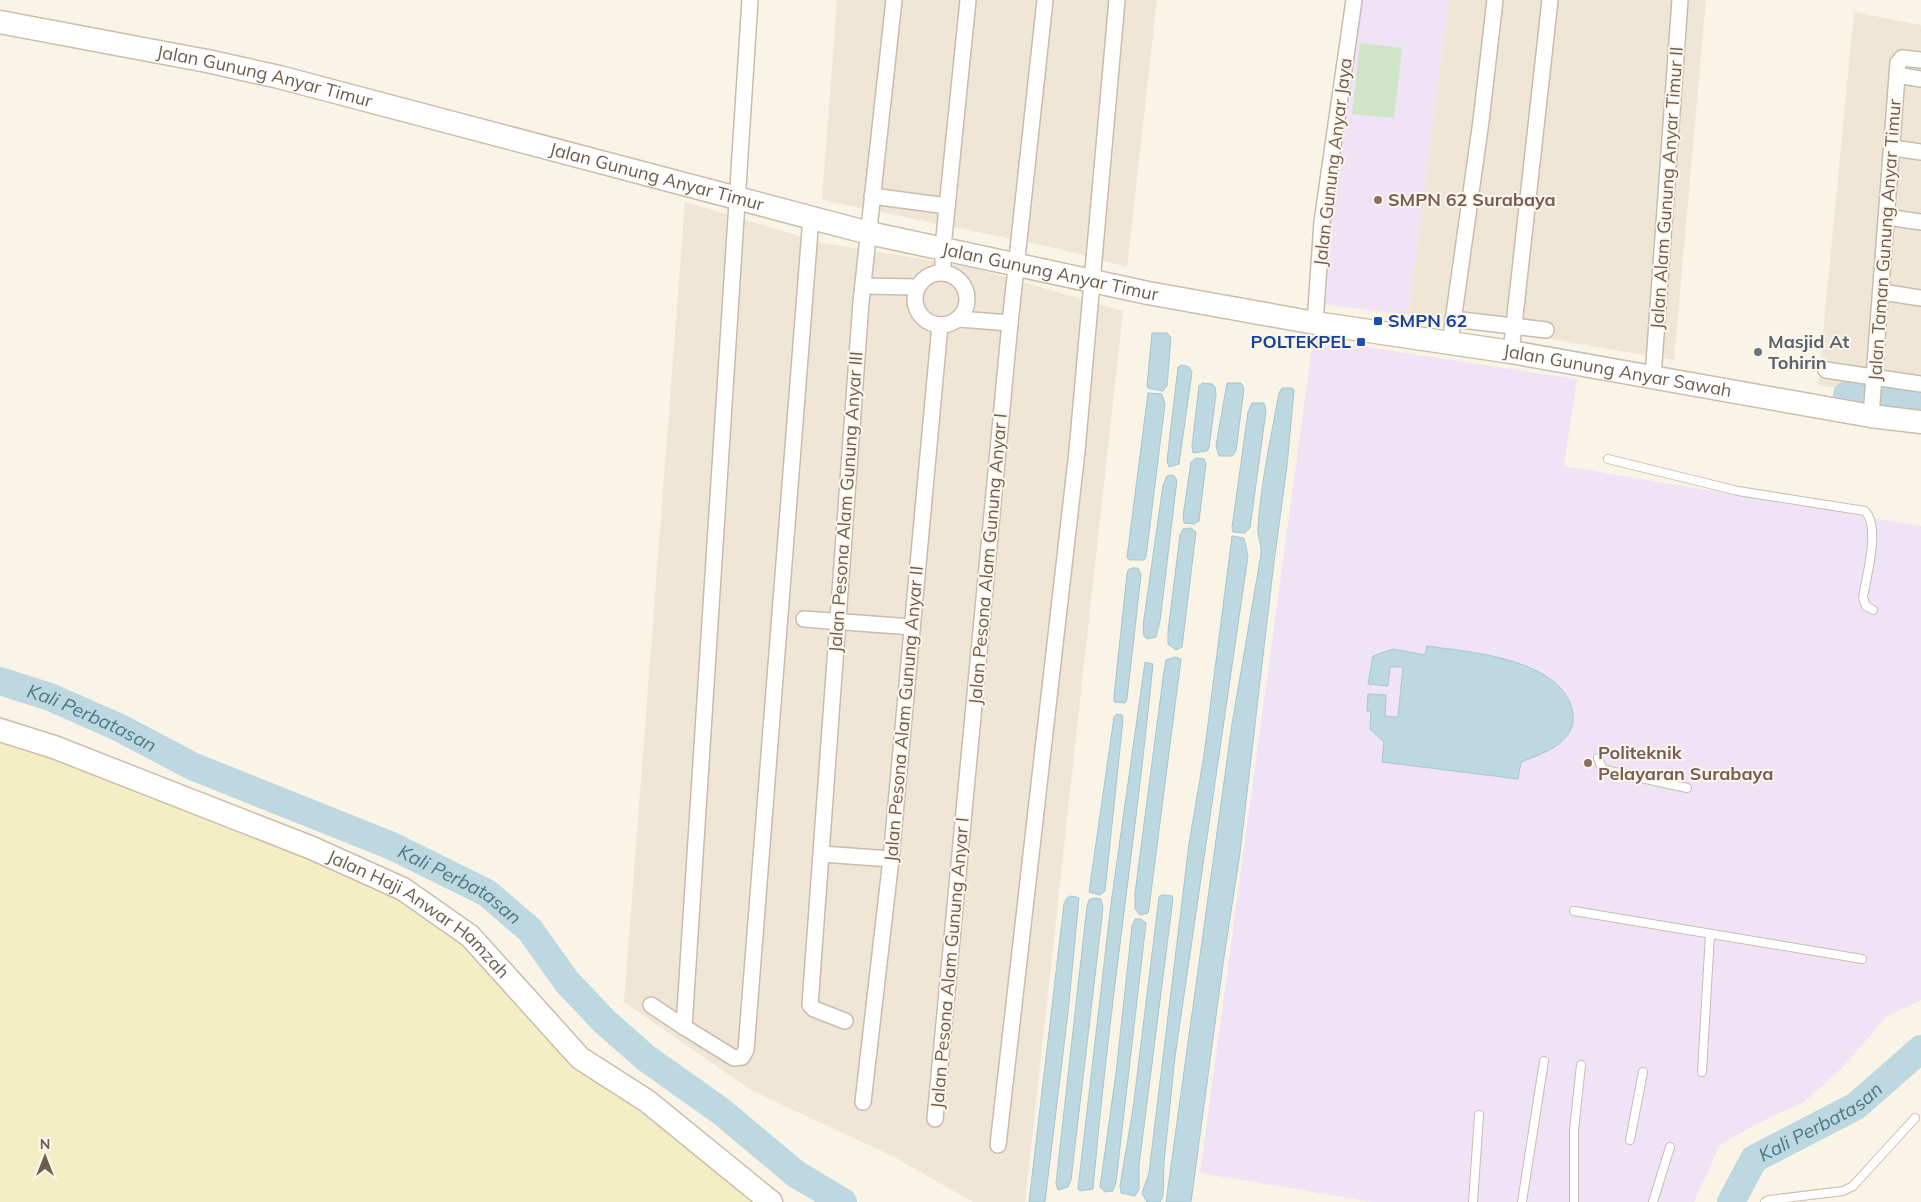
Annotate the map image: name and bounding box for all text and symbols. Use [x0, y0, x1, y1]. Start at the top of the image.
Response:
street label: Jalan Gunung Anyar Timur [155, 40, 375, 112]
street label: Jalan Alam Gunung Anyar Timur II [1645, 46, 1688, 330]
street label: Jalan Gunung Anyar Jaya [1308, 57, 1357, 267]
street label: Jalan Taman Gunung Anyar Timur [1863, 98, 1906, 382]
street label: Jalan Gunung Anyar Timur [547, 137, 767, 216]
place label: SMPN 62 Surabaya [1388, 188, 1556, 211]
marker: SMPN 62 Surabaya [1372, 194, 1384, 206]
street label: Jalan Gunung Anyar Timur [940, 237, 1161, 306]
place label: SMPN 62 [1388, 309, 1467, 332]
marker: SMPN 62 [1372, 315, 1384, 327]
place label: POLTEKPEL [1251, 330, 1351, 353]
place label: Masjid At Tohirin [1768, 330, 1850, 374]
marker: POLTEKPEL [1355, 336, 1367, 348]
street label: Jalan Gunung Anyar Sawah [1502, 339, 1734, 402]
marker: Masjid At Tohirin [1752, 346, 1764, 358]
street label: Jalan Pesona Alam Gunung Anyar III [823, 351, 868, 653]
street label: Jalan Pesona Alam Gunung Anyar I [963, 412, 1012, 706]
street label: Jalan Pesona Alam Gunung Anyar II [879, 565, 928, 863]
water label: Kali Perbatasan [24, 678, 161, 757]
place label: Politeknik Pelayaran Surabaya [1598, 741, 1773, 785]
marker: Politeknik Pelayaran Surabaya [1582, 757, 1594, 769]
street label: Jalan Pesona Alam Gunung Anyar I [925, 816, 974, 1110]
water label: Kali Perbatasan [394, 839, 527, 929]
street label: Jalan Haji Anwar Hamzah [324, 844, 515, 983]
water label: Kali Perbatasan [1754, 1076, 1887, 1167]
north arrow [20, 1132, 70, 1182]
text: N [40, 1135, 50, 1153]

